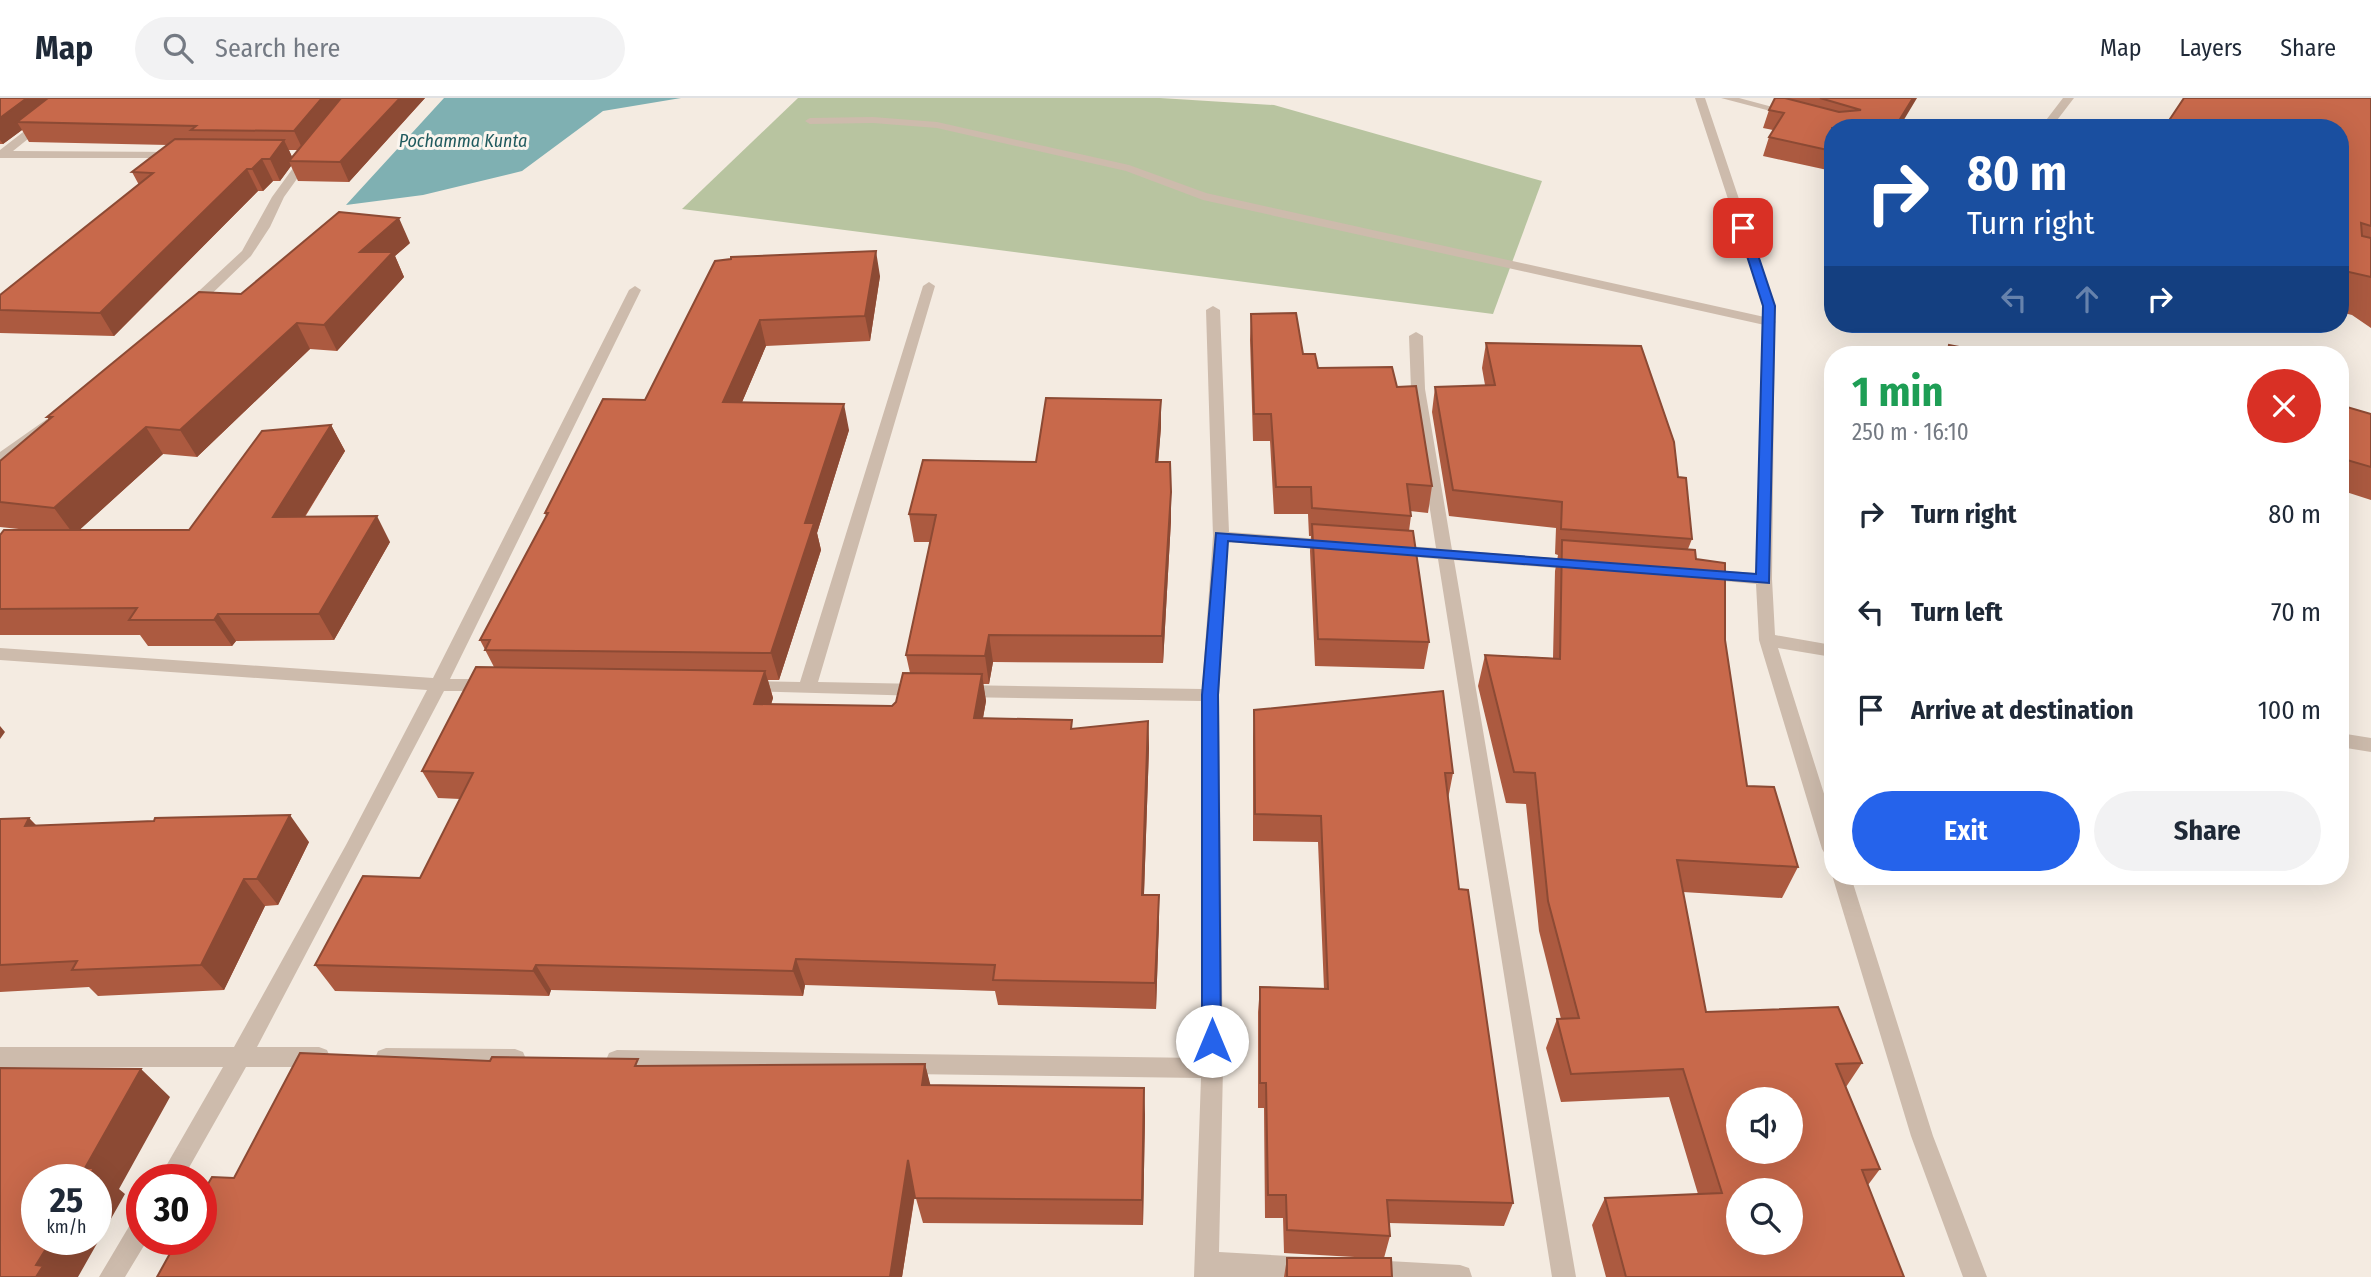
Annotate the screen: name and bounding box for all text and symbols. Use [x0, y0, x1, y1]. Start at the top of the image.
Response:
search box [135, 17, 625, 80]
text: Map [35, 28, 93, 68]
icon: search [159, 29, 197, 67]
text: Search here [215, 33, 340, 64]
text: Map [2100, 34, 2142, 62]
text: Layers [2180, 34, 2242, 62]
text: Share [2280, 34, 2336, 62]
water label: Pochamma Kunta [399, 130, 527, 152]
text: 80 m [1967, 144, 2067, 203]
icon: right [1852, 147, 1943, 238]
pin [1713, 198, 1773, 258]
text: Turn right [1967, 204, 2094, 242]
icon: arrive [1724, 209, 1762, 247]
icon: left [1995, 280, 2033, 318]
icon: ahead [2068, 280, 2106, 318]
icon: right [2141, 280, 2179, 318]
text: 1 min [1852, 367, 1943, 417]
button: close [2247, 369, 2321, 443]
text: 250 m · 16:10 [1852, 418, 1969, 446]
icon: right [1852, 495, 1890, 533]
text: Turn right [1911, 499, 2017, 530]
text: 80 m [2268, 499, 2321, 530]
icon: left [1852, 593, 1890, 631]
text: Turn left [1911, 597, 2003, 628]
text: 70 m [2271, 597, 2321, 628]
icon: arrive [1852, 691, 1890, 729]
text: Arrive at destination [1911, 695, 2134, 726]
text: 100 m [2258, 695, 2321, 726]
button: Exit [1852, 791, 2080, 871]
button: Share [2094, 791, 2321, 871]
position arrow [1175, 1004, 1249, 1078]
map controls [1726, 1087, 1803, 1255]
button: sound [1726, 1087, 1803, 1164]
speed limit sign: 30 [126, 1164, 217, 1255]
button: search [1726, 1178, 1803, 1255]
text: 25 [50, 1179, 83, 1221]
text: km/h [46, 1216, 87, 1238]

